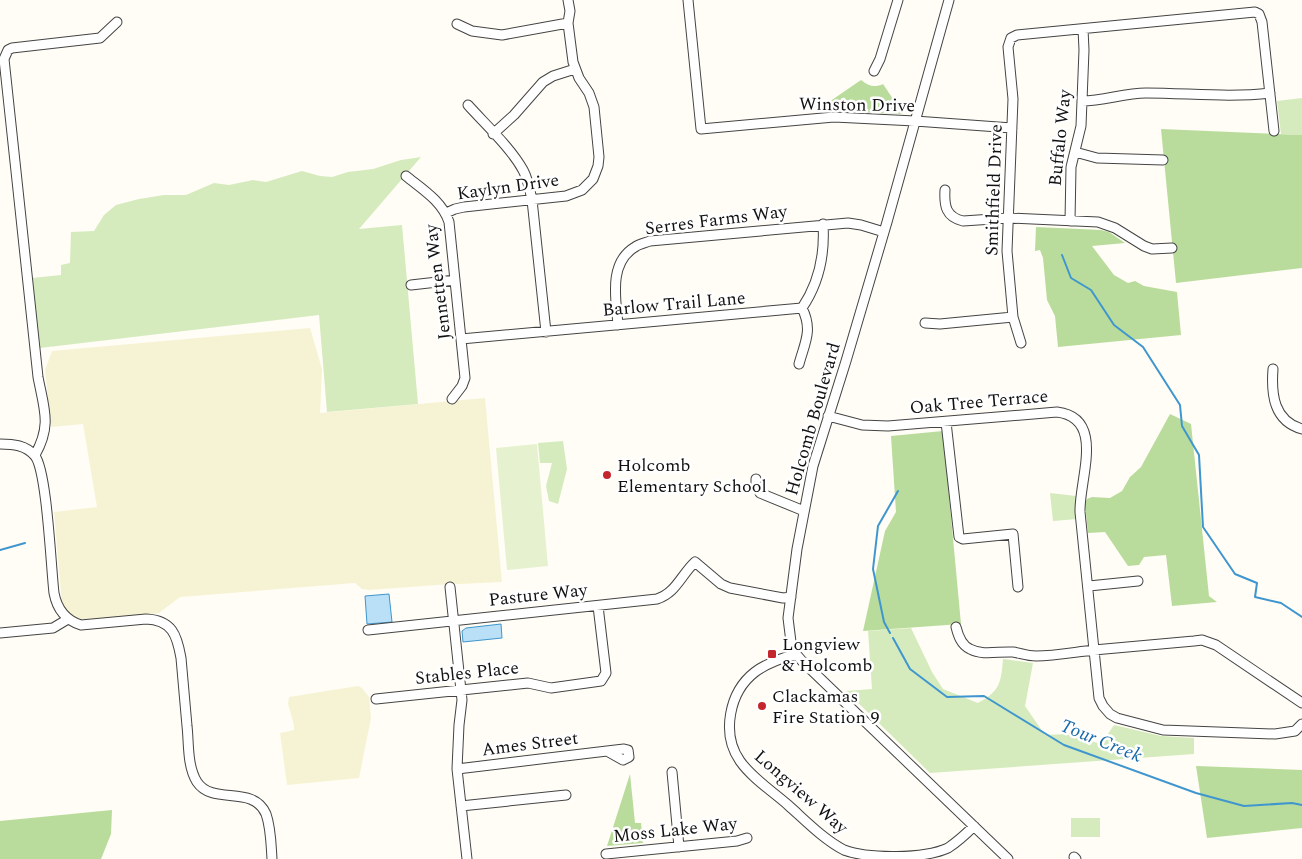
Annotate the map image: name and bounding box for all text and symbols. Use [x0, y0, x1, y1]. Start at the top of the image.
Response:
street label: Buffalo Way [1041, 87, 1079, 188]
street label: Winston Drive [799, 90, 915, 120]
street label: Smithfield Drive [978, 124, 1010, 256]
street label: Kaylyn Drive [455, 166, 561, 208]
street label: Serres Farms Way [643, 198, 790, 242]
street label: Jennetten Way [417, 221, 458, 341]
street label: Barlow Trail Lane [601, 284, 747, 324]
street label: Holcomb Boulevard [778, 339, 848, 499]
street label: Oak Tree Terrace [909, 382, 1049, 422]
place label: Holcomb Elementary School [617, 452, 767, 500]
marker: Holcomb Elementary School [601, 469, 613, 481]
street label: Pasture Way [487, 576, 590, 614]
place label: Longview & Holcomb [782, 631, 872, 679]
marker: Longview & Holcomb [766, 648, 778, 660]
street label: Stables Place [414, 654, 520, 692]
place label: Clackamas Fire Station 9 [772, 683, 879, 731]
marker: Clackamas Fire Station 9 [756, 700, 768, 712]
water label: Tour Creek [1056, 711, 1147, 771]
street label: Ames Street [480, 725, 580, 763]
street label: Longview Way [748, 743, 855, 841]
street label: Moss Lake Way [612, 810, 740, 850]

